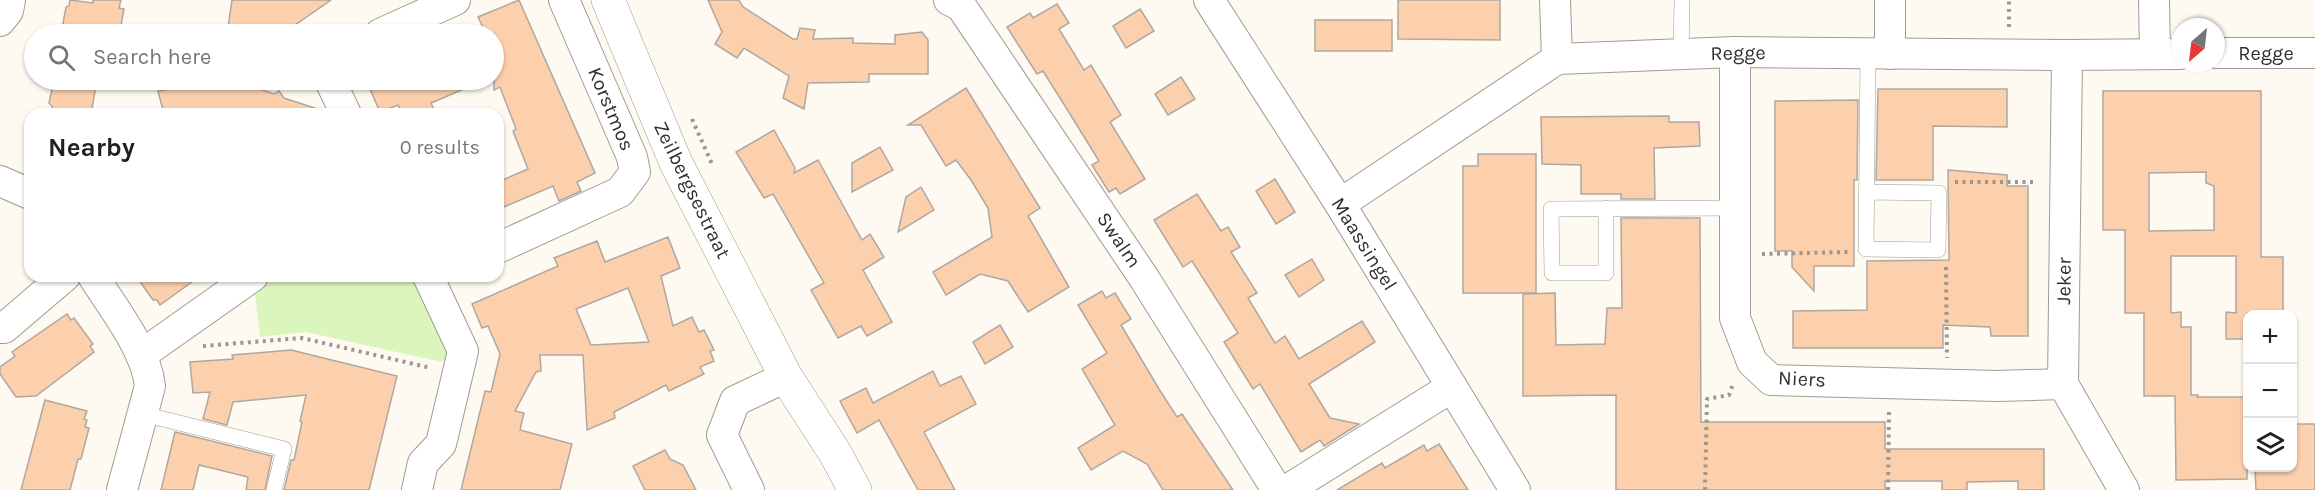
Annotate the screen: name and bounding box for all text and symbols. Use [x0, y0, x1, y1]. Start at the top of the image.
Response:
north arrow [2171, 18, 2225, 72]
search box [24, 24, 504, 90]
icon: search [45, 41, 78, 74]
street label: Regge [1710, 41, 1766, 65]
street label: Regge [2238, 42, 2294, 65]
text: Search here [93, 44, 211, 70]
street label: Korstmos [583, 64, 639, 154]
street label: Zeilbergsestraat [649, 118, 735, 263]
text: Nearby [48, 132, 135, 163]
text: 0 results [400, 136, 480, 159]
street label: Maassingel [1326, 193, 1402, 295]
street label: Swalm [1092, 208, 1146, 272]
street label: Jeker [2052, 256, 2076, 305]
map controls [2243, 310, 2297, 472]
button: + [2243, 310, 2297, 364]
button: − [2243, 364, 2297, 418]
street label: Niers [1778, 366, 1826, 392]
button: layers [2243, 418, 2297, 472]

